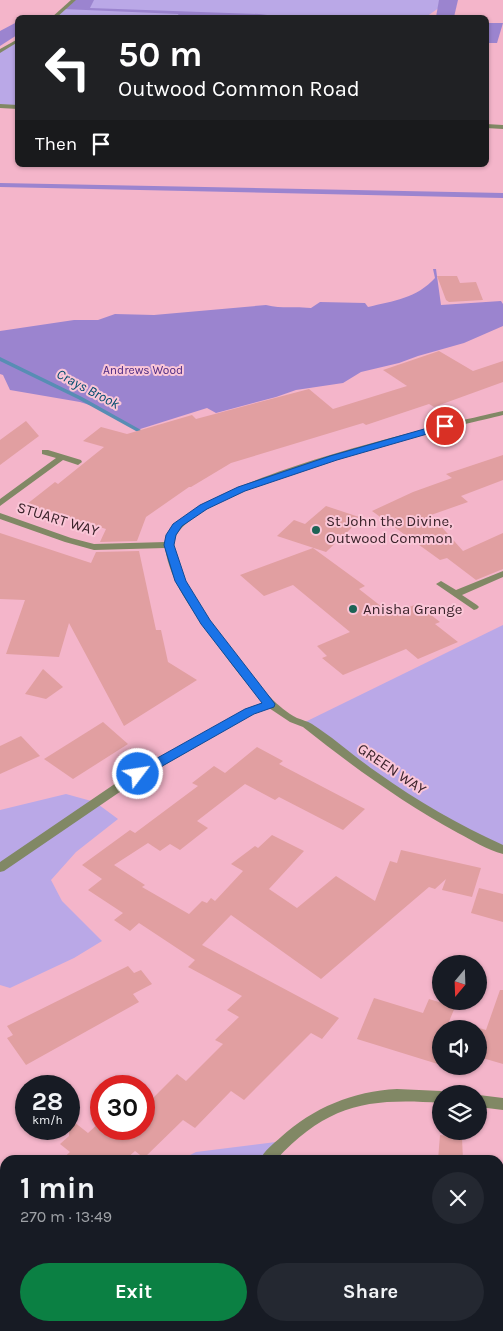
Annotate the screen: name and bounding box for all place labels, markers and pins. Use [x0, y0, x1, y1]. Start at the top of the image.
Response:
pin [424, 405, 466, 447]
place label: St John the Divine, Outwood Common [326, 512, 453, 547]
marker: St John the Divine, Outwood Common [310, 524, 322, 536]
place label: Anisha Grange [363, 600, 462, 618]
marker: Anisha Grange [347, 603, 359, 615]

